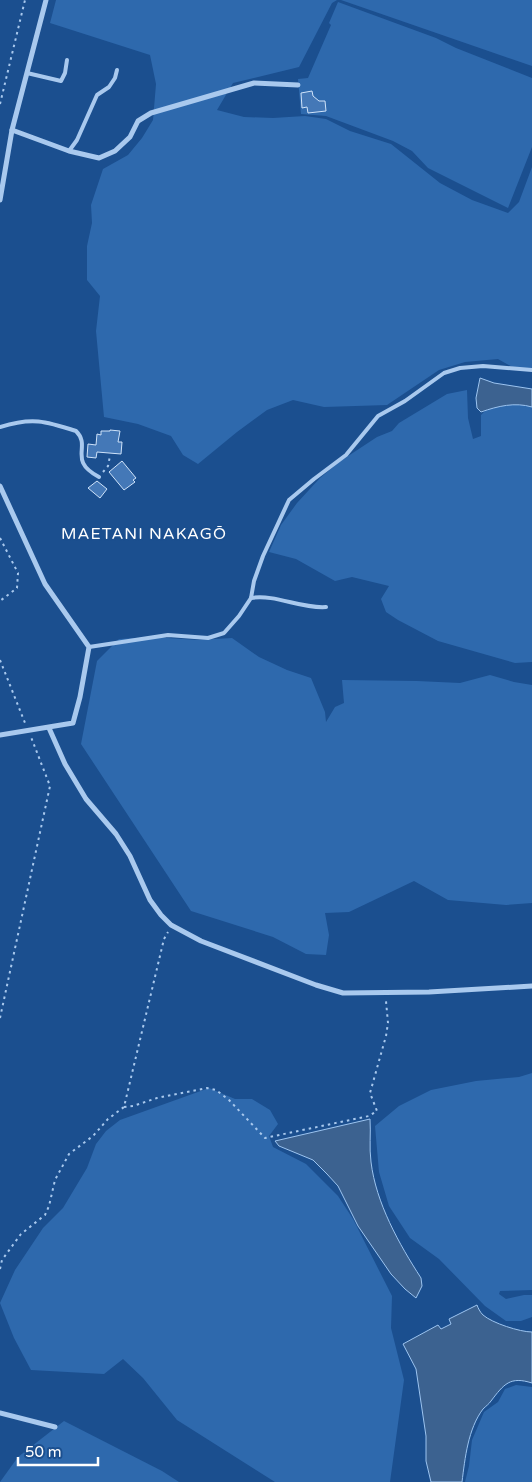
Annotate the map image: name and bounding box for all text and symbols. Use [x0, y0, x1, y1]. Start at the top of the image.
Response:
district label: MAETANI NAKAGŌ [61, 524, 227, 544]
scale bar [18, 1434, 98, 1466]
text: 50 m [25, 1443, 62, 1461]

